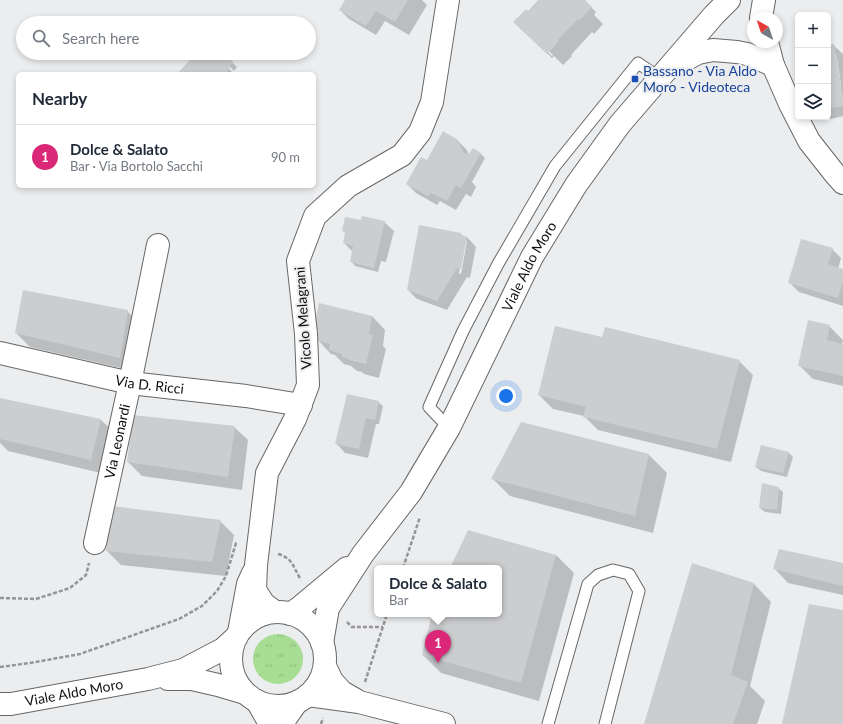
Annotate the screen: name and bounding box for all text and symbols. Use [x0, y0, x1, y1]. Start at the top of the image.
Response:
north arrow [747, 12, 783, 48]
map controls [795, 12, 831, 120]
button: + [795, 12, 831, 48]
search box [16, 16, 316, 60]
icon: search [30, 27, 52, 49]
text: Search here [62, 29, 139, 47]
button: − [795, 48, 831, 84]
place label: Bassano - Via Aldo Moro - Videoteca [643, 62, 757, 95]
marker: Bassano - Via Aldo Moro - Videoteca [630, 74, 640, 84]
button: layers [795, 84, 831, 120]
text: Nearby [32, 88, 87, 109]
text: Dolce & Salato [70, 140, 168, 158]
text: 1 [41, 149, 49, 165]
text: 90 m [271, 149, 300, 165]
text: Bar · Via Bortolo Sacchi [70, 158, 203, 174]
street label: Viale Aldo Moro [498, 218, 560, 314]
street label: Vicolo Melagrani [290, 266, 315, 370]
street label: Via D. Ricci [113, 371, 185, 397]
your location [496, 386, 516, 406]
street label: Via Leonardi [100, 402, 133, 480]
popup [374, 565, 502, 617]
text: Dolce & Salato [389, 574, 487, 592]
text: Bar [389, 592, 408, 608]
pin: 1 [425, 630, 451, 663]
street label: Viale Aldo Moro [23, 675, 124, 709]

